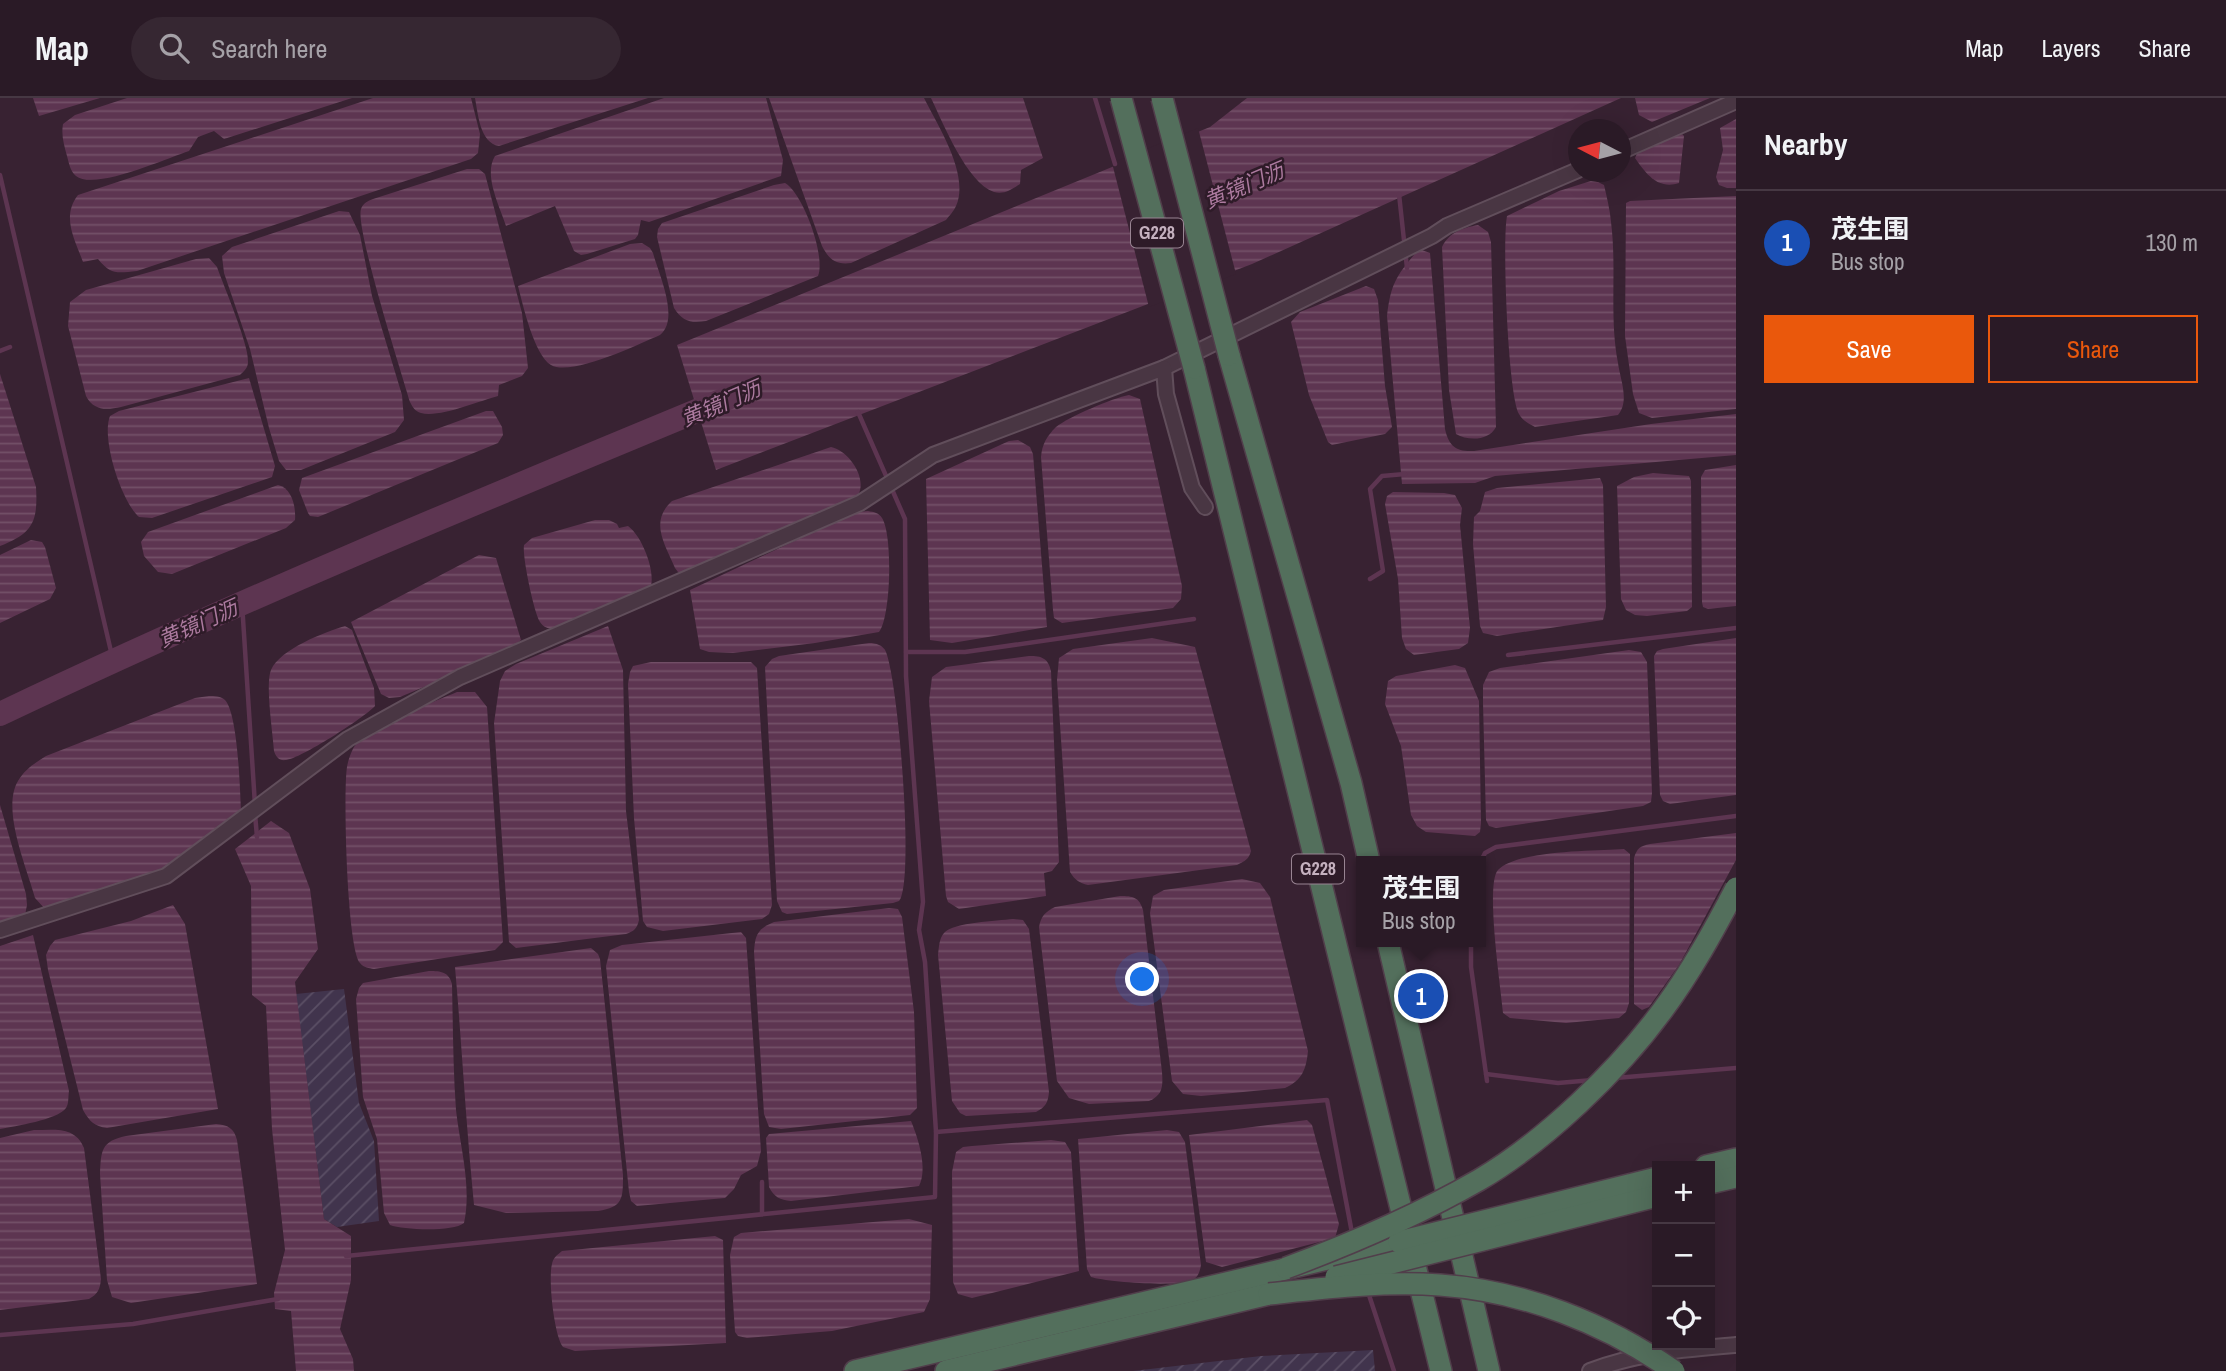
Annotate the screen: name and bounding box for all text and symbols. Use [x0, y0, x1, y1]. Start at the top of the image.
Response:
search box [131, 17, 621, 80]
text: Map [35, 26, 89, 70]
icon: search [155, 29, 193, 67]
text: Search here [211, 31, 327, 66]
text: Map [1965, 32, 2003, 64]
text: Layers [2041, 32, 2100, 64]
text: Share [2138, 32, 2191, 64]
north arrow [1568, 119, 1631, 182]
text: Nearby [1764, 124, 1847, 164]
water label: 黄镜门沥 [1199, 154, 1292, 215]
text: 茂生围 [1831, 211, 1909, 246]
road number: G228 [1131, 218, 1183, 248]
text: 1 [1782, 227, 1792, 258]
text: 130 m [2146, 227, 2198, 258]
text: Bus stop [1831, 246, 1904, 277]
button: Save [1764, 315, 1974, 383]
button: Share [1988, 315, 2198, 383]
water label: 黄镜门沥 [676, 372, 769, 433]
water label: 黄镜门沥 [154, 592, 246, 654]
road number: G228 [1292, 854, 1344, 884]
popup [1356, 856, 1486, 947]
text: 茂生围 [1382, 870, 1460, 905]
text: Bus stop [1382, 905, 1455, 936]
your location [1125, 962, 1159, 996]
pin: 1 [1398, 970, 1444, 1022]
map controls [1652, 1161, 1715, 1350]
button: + [1652, 1161, 1715, 1224]
button: − [1652, 1224, 1715, 1287]
button: locate [1652, 1287, 1715, 1350]

